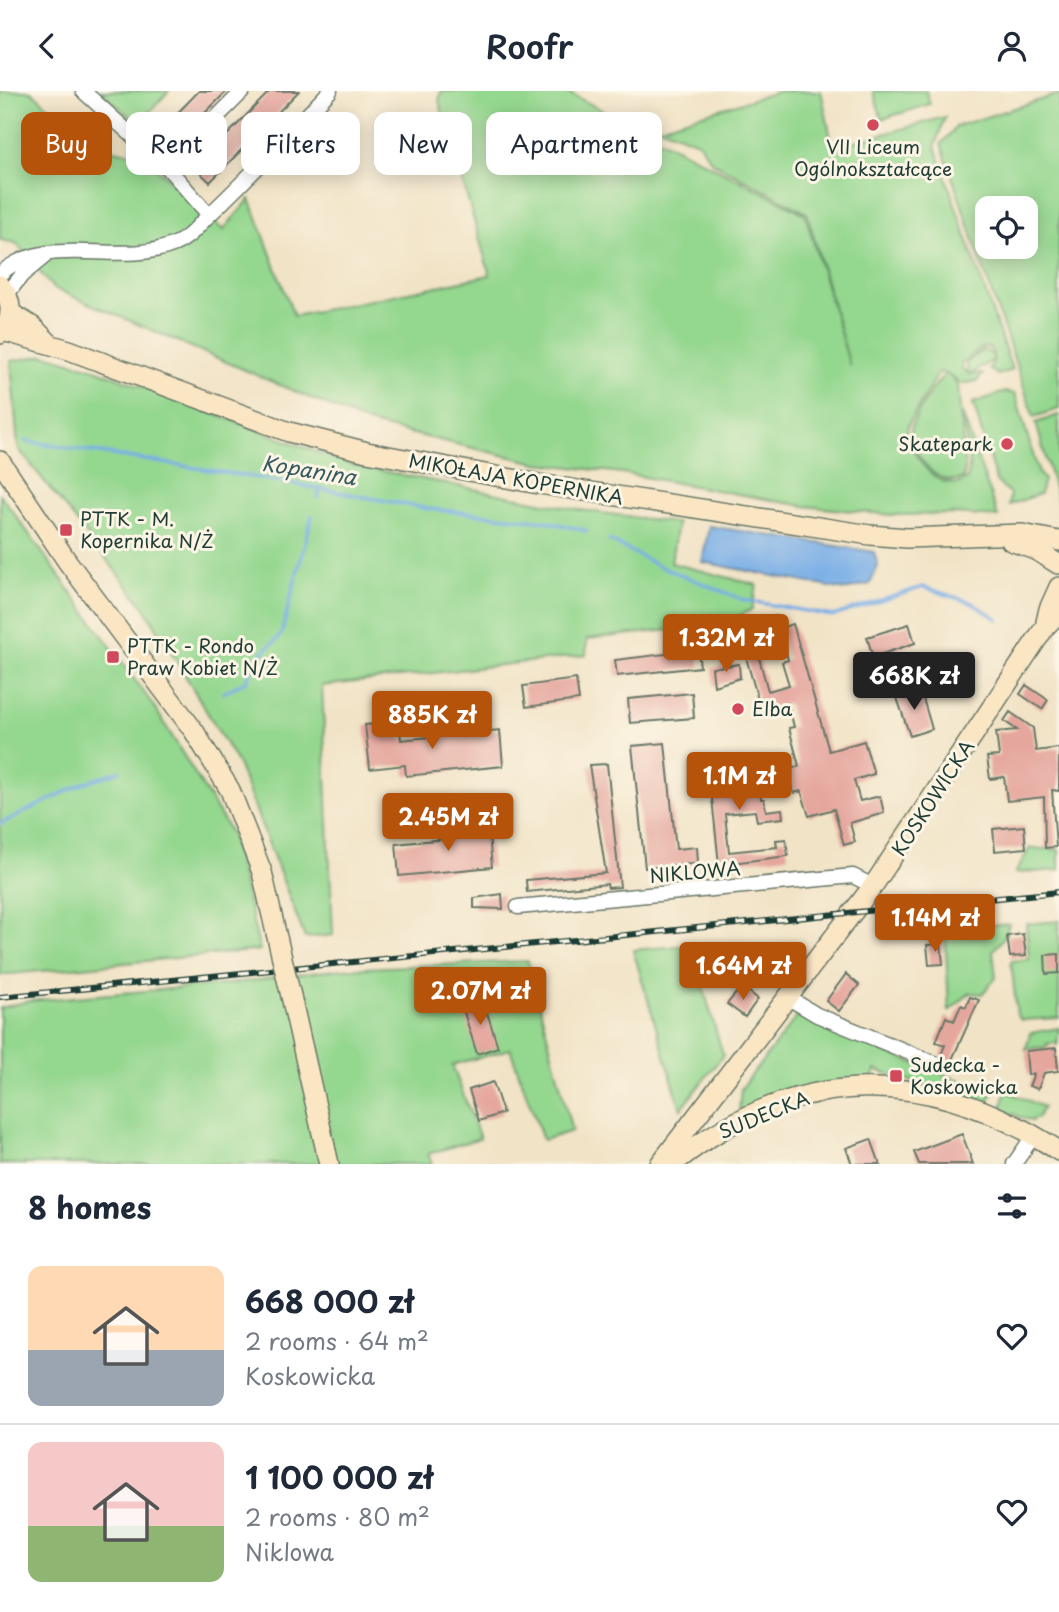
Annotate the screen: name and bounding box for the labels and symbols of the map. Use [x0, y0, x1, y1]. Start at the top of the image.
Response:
marker: VII Liceum Ogólnokształcące [865, 117, 881, 133]
place label: VII Liceum Ogólnokształcące [794, 132, 952, 182]
place label: Skatepark [898, 429, 993, 457]
marker: Skatepark [999, 436, 1015, 452]
street label: MIKOŁAJA KOPERNIKA [407, 445, 626, 511]
water label: Kopanina [260, 446, 360, 492]
place label: PTTK - M. Kopernika N/Ż [80, 504, 214, 554]
marker: PTTK - M. Kopernika N/Ż [58, 522, 74, 538]
pin: 1.32M zł [654, 615, 798, 674]
place label: PTTK - Rondo Praw Kobiet N/Ż [127, 631, 278, 681]
marker: PTTK - Rondo Praw Kobiet N/Ż [105, 649, 121, 665]
pin: 668K zł [849, 653, 979, 712]
pin: 885K zł [367, 691, 497, 751]
place label: Elba [752, 694, 792, 722]
marker: Elba [730, 701, 746, 717]
street label: KOSKOWICKA [884, 734, 980, 861]
pin: 1.1M zł [674, 753, 804, 812]
pin: 2.45M zł [376, 793, 520, 853]
street label: NIKLOWA [648, 853, 741, 889]
pin: 1.14M zł [863, 895, 1007, 954]
pin: 1.64M zł [671, 943, 815, 1002]
pin: 2.07M zł [408, 967, 552, 1027]
place label: Sudecka - Koskowicka [910, 1050, 1018, 1100]
marker: Sudecka - Koskowicka [888, 1068, 904, 1084]
street label: SUDECKA [714, 1083, 813, 1145]

